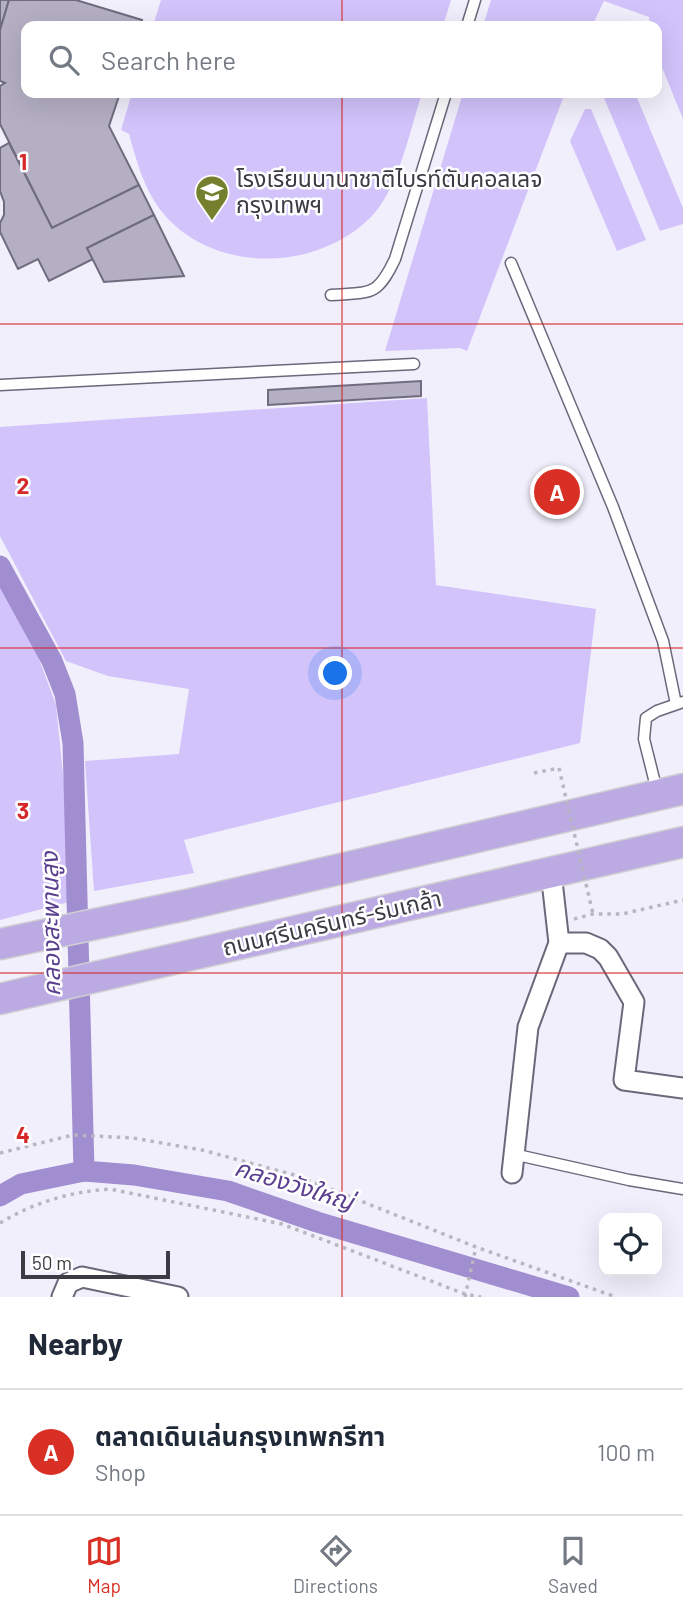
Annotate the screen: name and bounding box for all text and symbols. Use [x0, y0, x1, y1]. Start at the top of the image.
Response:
search box [21, 21, 662, 98]
icon: search [45, 41, 83, 79]
text: Search here [101, 44, 236, 75]
text: 1 [19, 147, 27, 175]
place label: โรงเรียนนานาชาติไบรท์ตันคอลเลจ กรุงเทพฯ [236, 164, 542, 219]
school or university icon: โรงเรียนนานาชาติไบรท์ตันคอลเลจ กรุงเทพฯ [193, 173, 231, 222]
pin: A [534, 466, 580, 518]
text: 2 [17, 471, 29, 499]
your location [318, 656, 352, 690]
text: 3 [17, 796, 29, 824]
water label: คลองสะพานสูง [34, 850, 67, 997]
street label: ถนนศรีนครินทร์-ร่มเกล้า [220, 883, 444, 961]
text: 4 [16, 1120, 30, 1148]
water label: คลองวังใหญ่ [232, 1152, 360, 1216]
map controls [599, 1213, 662, 1276]
button: locate [599, 1213, 662, 1276]
scale bar [21, 1248, 170, 1280]
text: 50 m [32, 1251, 72, 1274]
text: Nearby [28, 1325, 123, 1361]
text: ตลาดเดินเล่นกรุงเทพกรีฑา [95, 1420, 385, 1451]
text: A [43, 1438, 59, 1466]
text: 100 m [597, 1438, 655, 1466]
text: Shop [95, 1458, 146, 1486]
tab: Map [85, 1532, 123, 1597]
tab: Directions [293, 1532, 378, 1597]
tab: Saved [548, 1532, 598, 1597]

